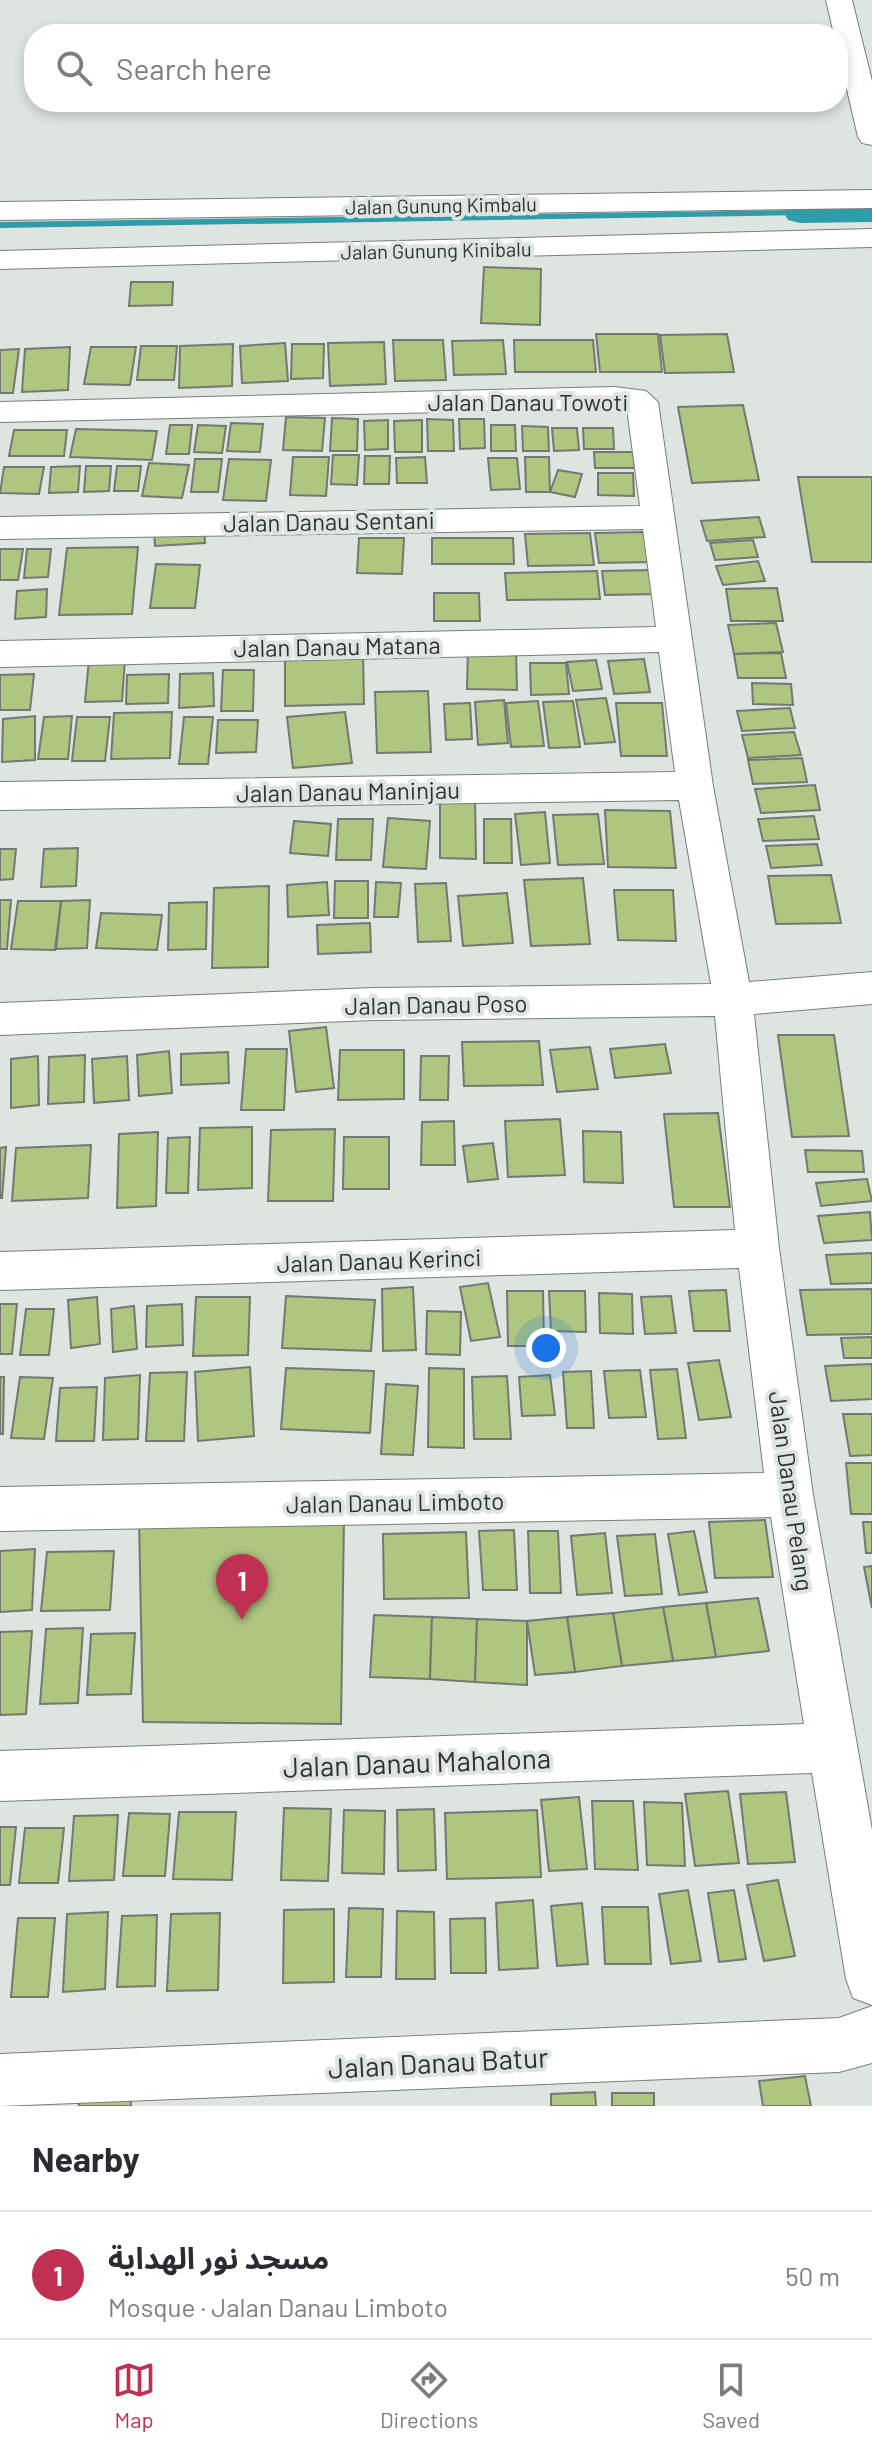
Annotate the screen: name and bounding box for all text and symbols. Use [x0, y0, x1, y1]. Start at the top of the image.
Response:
search box [24, 24, 848, 112]
icon: search [52, 46, 96, 90]
text: Search here [116, 50, 272, 86]
street label: Jalan Gunung Kimbalu [345, 191, 537, 219]
street label: Jalan Gunung Kinibalu [340, 236, 532, 264]
street label: Jalan Danau Towoti [428, 387, 628, 416]
street label: Jalan Danau Sentani [223, 505, 435, 537]
street label: Jalan Danau Matana [233, 630, 441, 662]
street label: Jalan Danau Maninjau [236, 775, 460, 807]
street label: Jalan Danau Poso [344, 988, 528, 1020]
street label: Jalan Danau Kerinci [276, 1242, 482, 1278]
your location [526, 1328, 566, 1368]
street label: Jalan Danau Pelang [764, 1389, 820, 1593]
street label: Jalan Danau Limboto [286, 1486, 504, 1518]
pin: 1 [216, 1554, 268, 1620]
street label: Jalan Danau Mahalona [282, 1740, 552, 1784]
street label: Jalan Danau Batur [327, 2039, 549, 2085]
text: Nearby [32, 2138, 140, 2179]
text: مسجد نور الهداية [108, 2239, 329, 2275]
text: 1 [53, 2260, 63, 2291]
text: 50 m [785, 2260, 840, 2291]
text: Mosque · Jalan Danau Limboto [108, 2291, 448, 2322]
tab: Map [112, 2358, 156, 2432]
tab: Directions [380, 2358, 478, 2432]
tab: Saved [702, 2358, 760, 2432]

